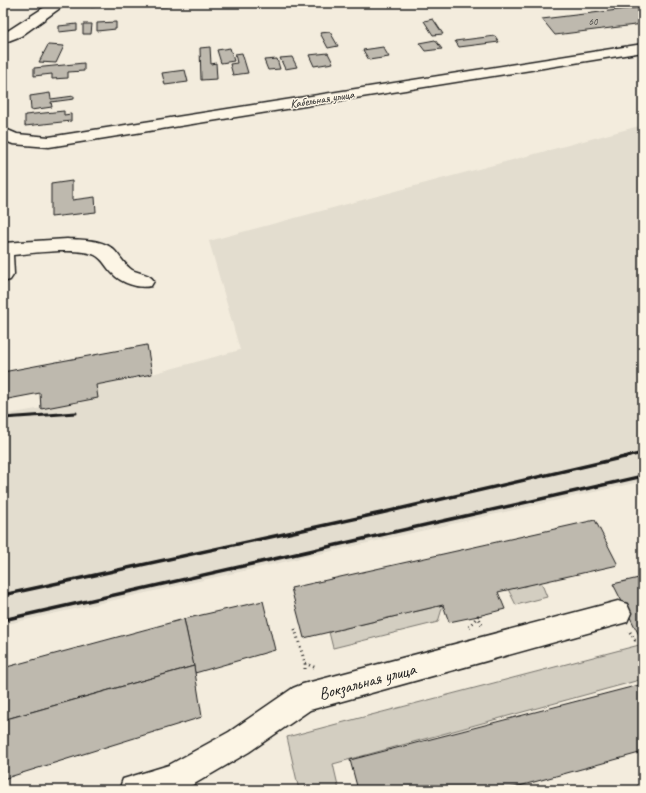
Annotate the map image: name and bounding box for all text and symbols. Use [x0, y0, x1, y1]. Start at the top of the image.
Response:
house number: 60 [589, 15, 599, 28]
street label: Кабельная улица [289, 86, 356, 112]
street label: Вокзальная улица [316, 658, 420, 706]

